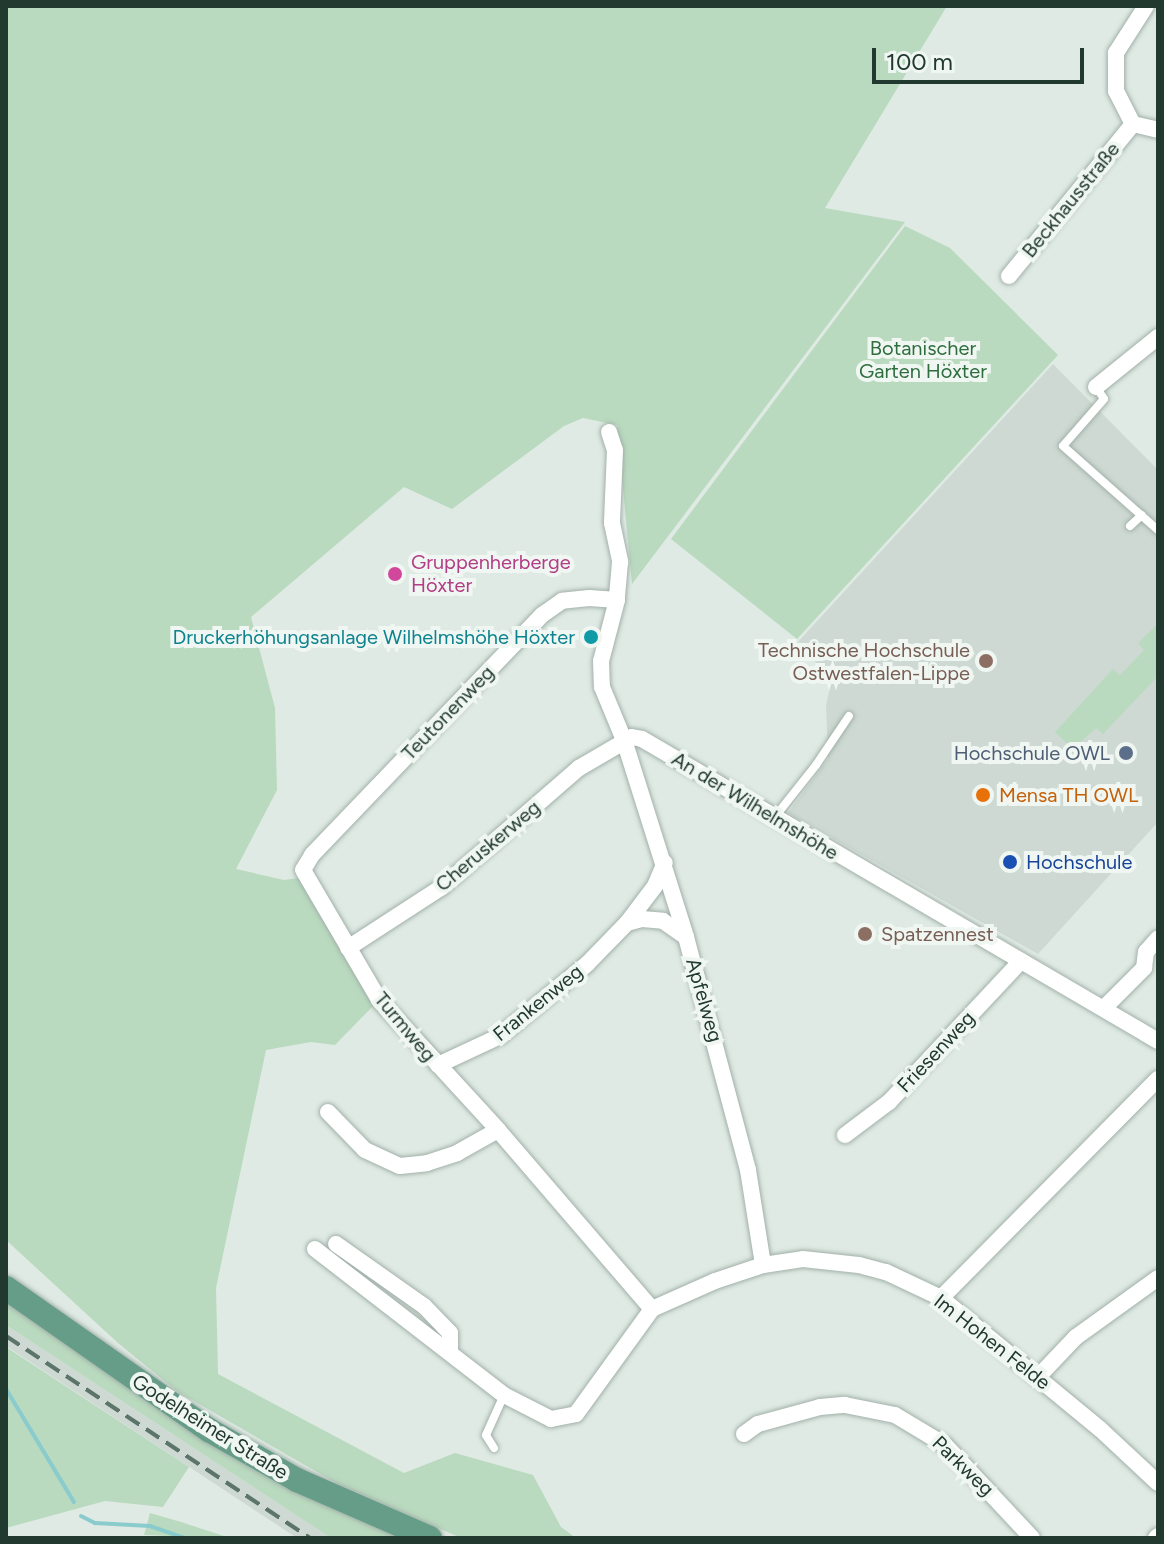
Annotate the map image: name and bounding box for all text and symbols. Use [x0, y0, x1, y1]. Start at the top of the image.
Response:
scale bar [876, 32, 1088, 82]
text: 100 m [886, 47, 953, 76]
street label: Beckhausstraße [1017, 137, 1125, 263]
park label: Botanischer Garten Höxter [859, 337, 987, 384]
place label: Gruppenherberge Höxter [411, 550, 571, 597]
marker: Gruppenherberge Höxter [386, 565, 404, 583]
place label: Druckerhöhungsanlage Wilhelmshöhe Höxter [172, 625, 575, 649]
marker: Druckerhöhungsanlage Wilhelmshöhe Höxter [582, 628, 600, 646]
place label: Technische Hochschule Ostwestfalen-Lippe [758, 638, 970, 685]
marker: Technische Hochschule Ostwestfalen-Lippe [977, 652, 995, 670]
street label: Teutonenweg [397, 661, 499, 765]
place label: Hochschule OWL [954, 741, 1110, 765]
marker: Hochschule OWL [1117, 744, 1135, 762]
street label: An der Wilhelmshöhe [667, 747, 843, 865]
place label: Mensa TH OWL [999, 783, 1138, 807]
marker: Mensa TH OWL [974, 786, 992, 804]
street label: Cheruskerweg [431, 795, 545, 897]
place label: Hochschule [1026, 850, 1132, 874]
marker: Hochschule [1001, 853, 1019, 871]
place label: Spatzennest [881, 922, 994, 946]
marker: Spatzennest [856, 925, 874, 943]
street label: Apfelweg [681, 955, 727, 1045]
street label: Frankenweg [488, 960, 588, 1046]
street label: Turmweg [369, 987, 441, 1067]
street label: Friesenweg [892, 1006, 980, 1098]
street label: Im Hohen Felde [929, 1289, 1055, 1395]
street label: Godelheimer Straße [128, 1369, 292, 1485]
street label: Parkweg [927, 1431, 999, 1501]

